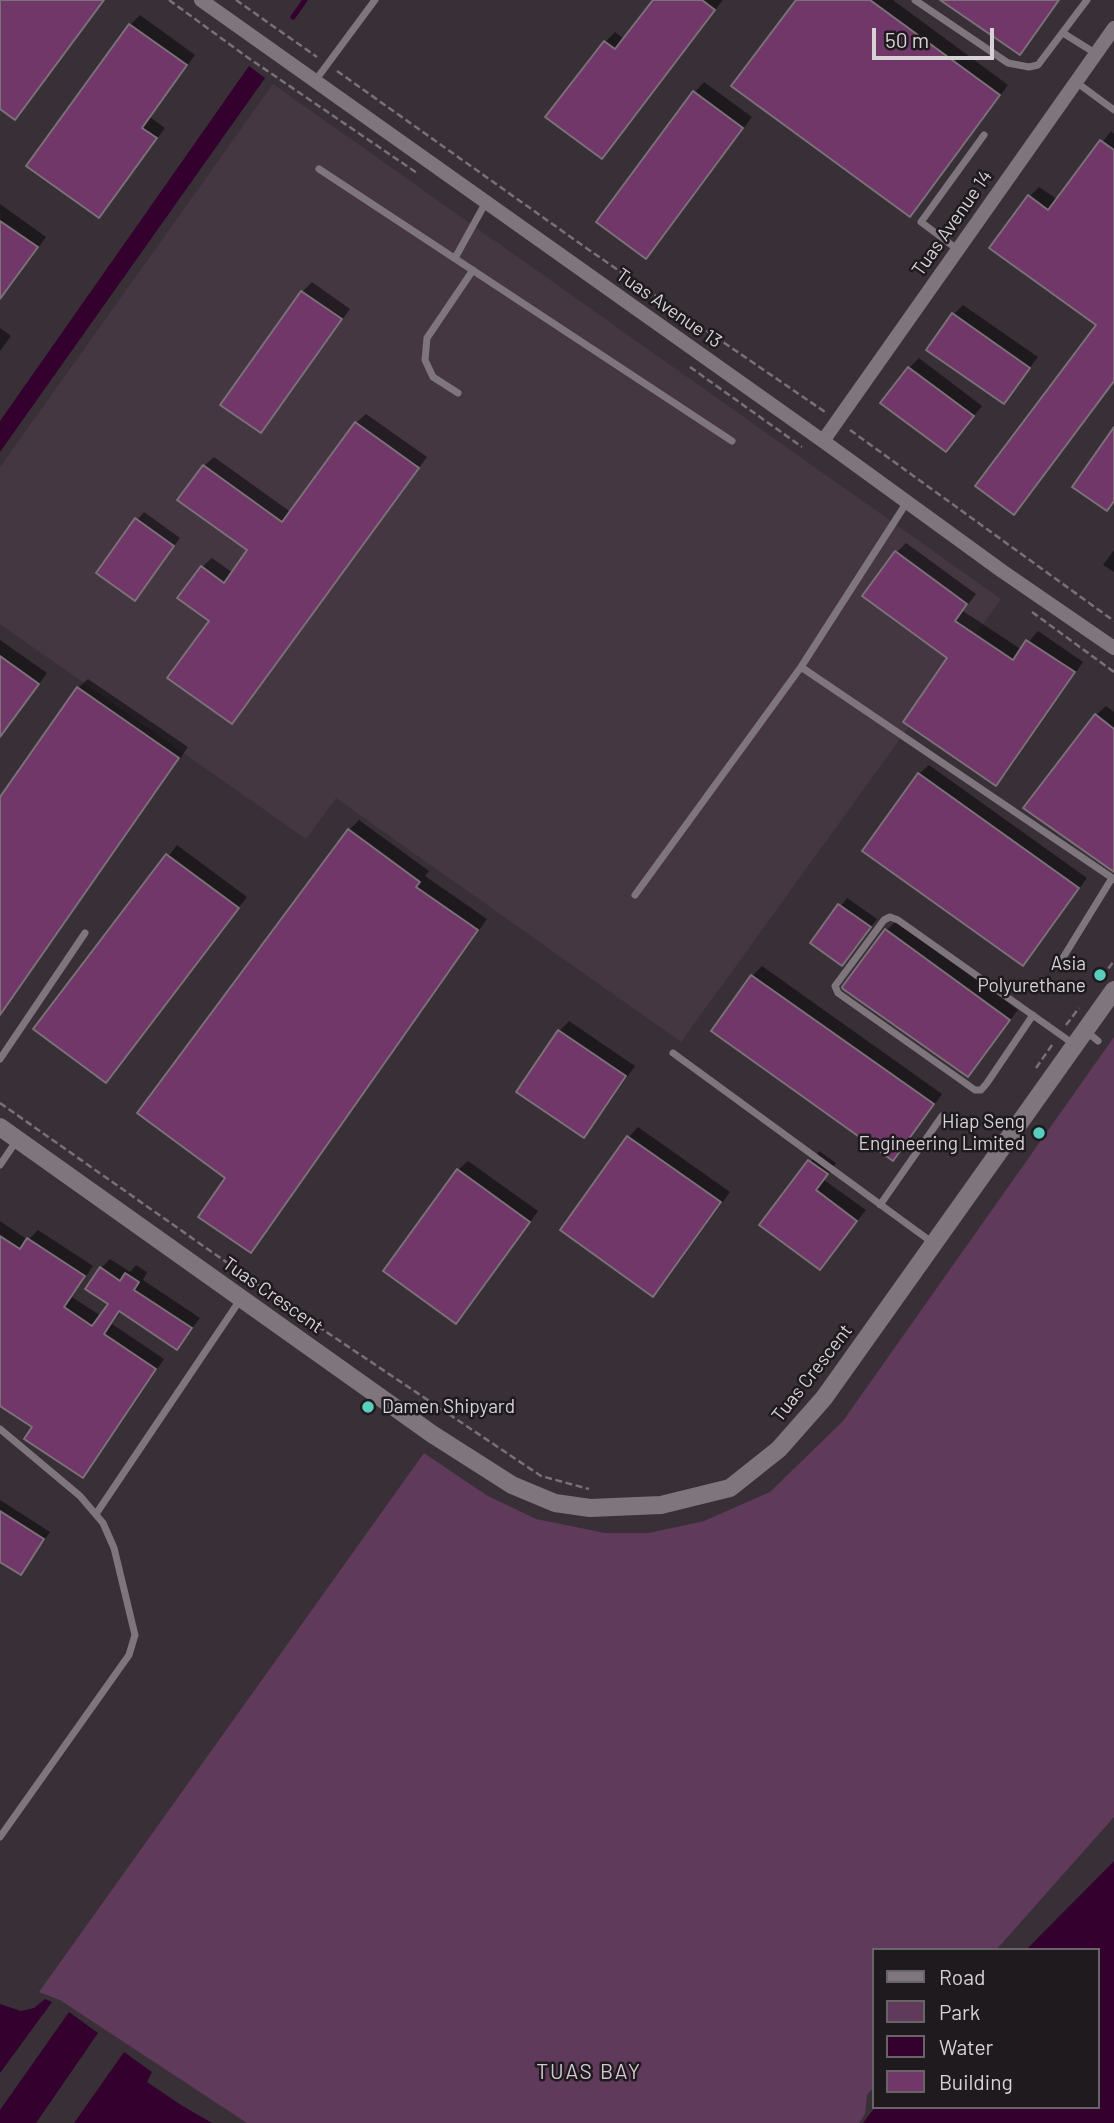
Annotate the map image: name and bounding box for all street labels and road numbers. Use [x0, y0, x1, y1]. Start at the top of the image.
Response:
street label: Tuas Avenue 14 [907, 166, 997, 280]
street label: Tuas Avenue 13 [612, 263, 726, 353]
street label: Tuas Crescent [218, 1252, 328, 1338]
street label: Tuas Crescent [767, 1320, 857, 1426]

